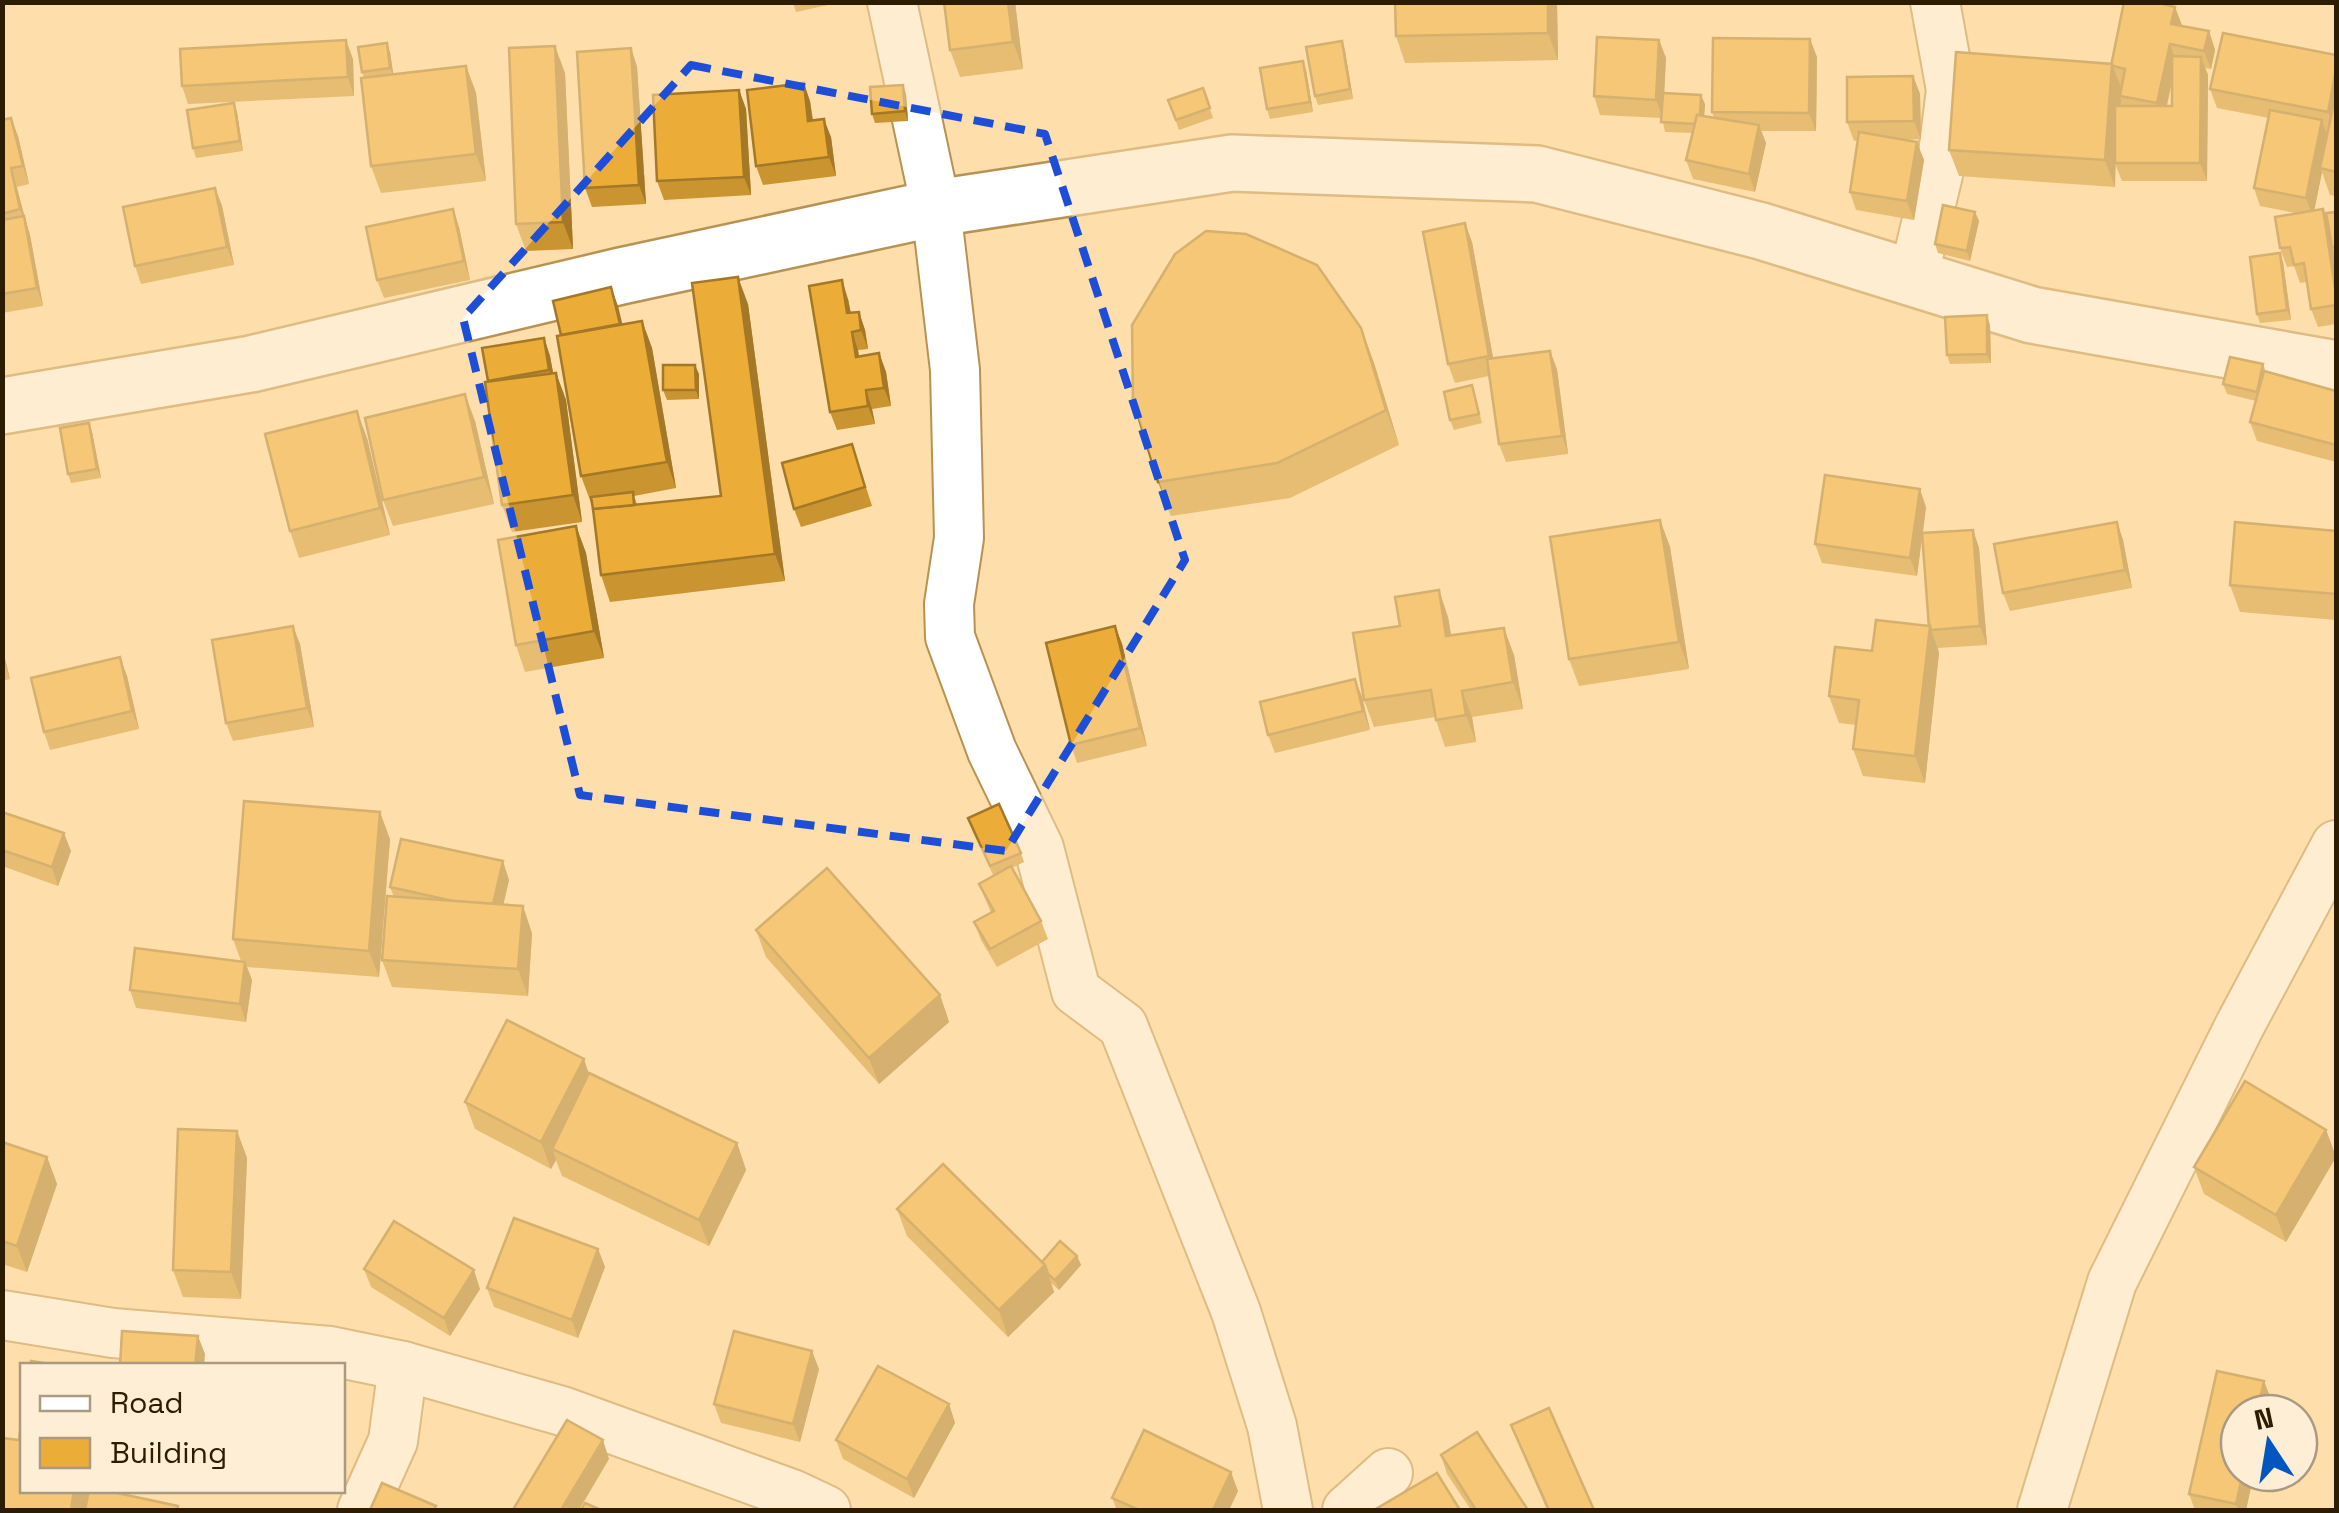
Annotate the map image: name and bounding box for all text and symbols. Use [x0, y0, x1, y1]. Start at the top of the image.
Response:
legend [20, 1363, 345, 1493]
text: Road [110, 1383, 184, 1422]
north arrow [2219, 1393, 2319, 1493]
text: N [2251, 1399, 2277, 1438]
text: Building [110, 1433, 227, 1472]

